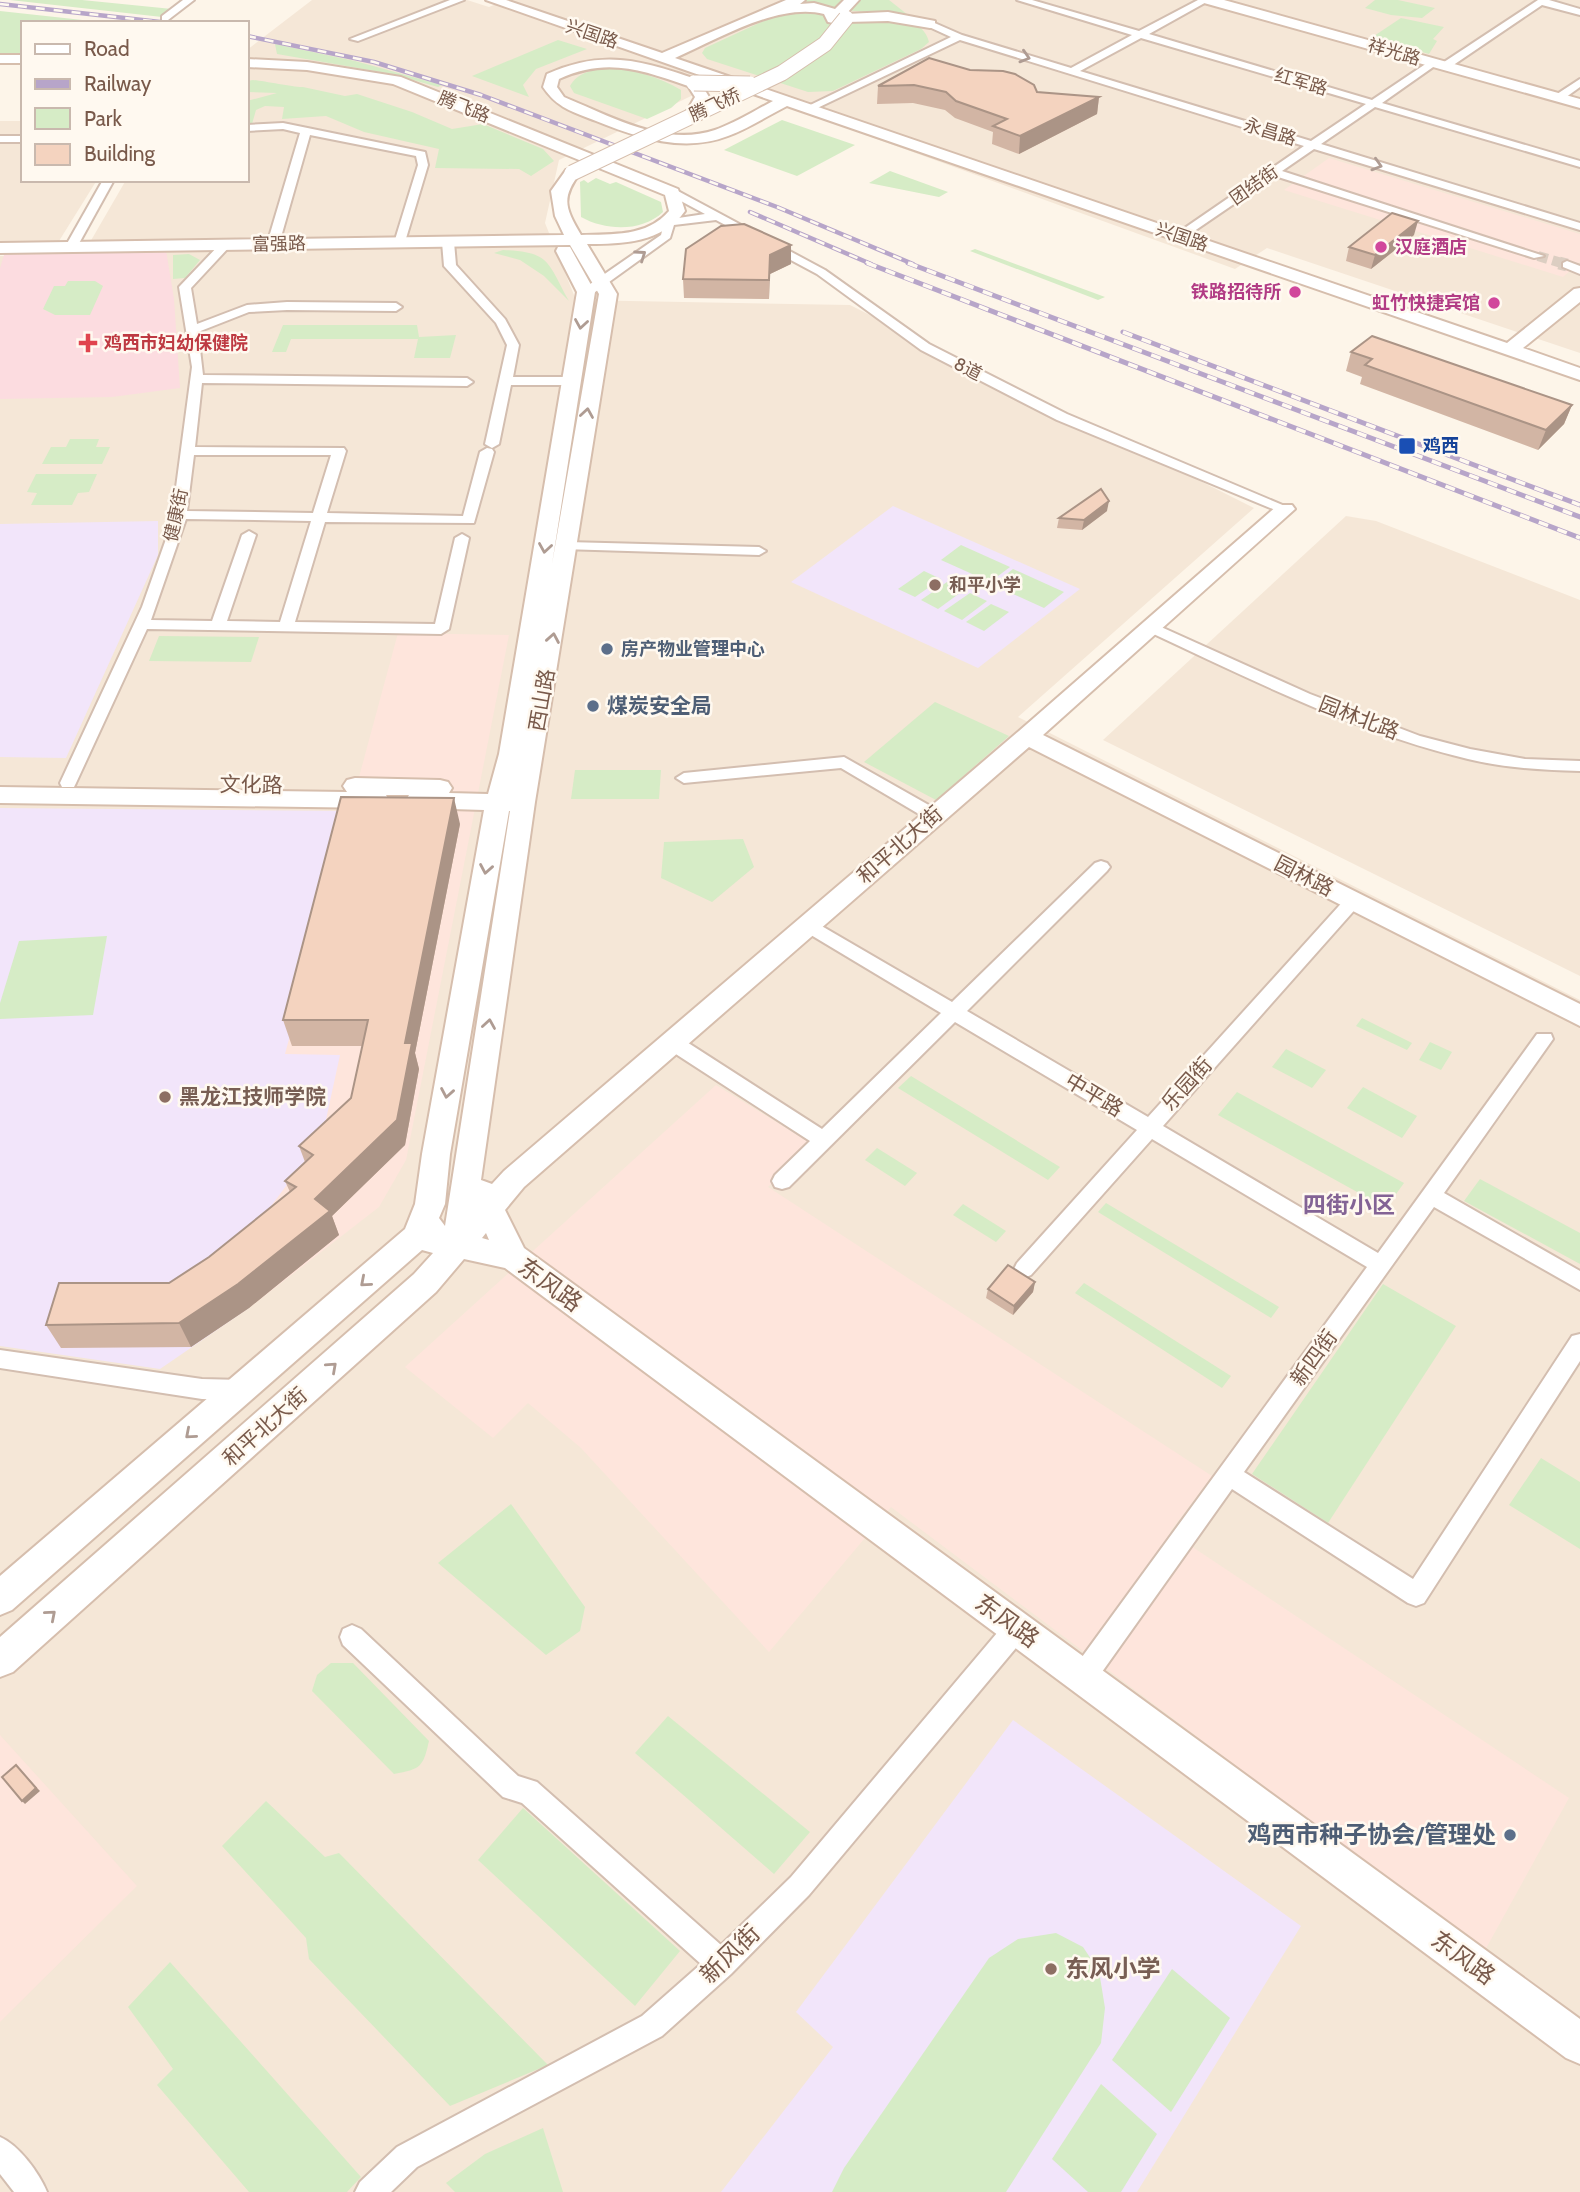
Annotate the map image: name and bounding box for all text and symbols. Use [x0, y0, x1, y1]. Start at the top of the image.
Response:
street label: 兴国路 [563, 15, 621, 53]
legend [21, 21, 248, 182]
street label: 祥光路 [1365, 34, 1423, 70]
text: Road [84, 36, 130, 61]
one-way arrow [1019, 48, 1031, 63]
street label: 红军路 [1272, 64, 1330, 100]
text: Railway [84, 71, 152, 96]
street label: 腾飞桥 [686, 84, 744, 126]
street label: 腾飞路 [435, 87, 493, 127]
text: Park [84, 106, 122, 131]
street label: 永昌路 [1241, 114, 1299, 150]
text: Building [84, 141, 156, 166]
one-way arrow [1370, 156, 1382, 171]
street label: 团结街 [1226, 161, 1282, 209]
street label: 兴国路 [1153, 218, 1211, 256]
street label: 富强路 [252, 233, 306, 255]
place label: 汉庭酒店 [1395, 236, 1467, 258]
marker: 汉庭酒店 [1373, 239, 1389, 255]
one-way arrow [633, 251, 646, 263]
place label: 铁路招待所 [1191, 281, 1281, 303]
marker: 铁路招待所 [1287, 284, 1303, 300]
place label: 虹竹快捷宾馆 [1372, 292, 1480, 314]
marker: 虹竹快捷宾馆 [1486, 295, 1502, 311]
one-way arrow [574, 318, 589, 330]
place label: 鸡西市妇幼保健院 [104, 332, 248, 354]
marker: 鸡西市妇幼保健院 [78, 333, 98, 353]
street label: 8道 [950, 353, 986, 385]
one-way arrow [579, 407, 594, 419]
place label: 鸡西 [1423, 435, 1459, 457]
marker: 鸡西 [1397, 436, 1417, 456]
street label: 健康街 [160, 486, 192, 544]
one-way arrow [538, 542, 553, 554]
place label: 和平小学 [949, 574, 1021, 596]
marker: 和平小学 [927, 577, 943, 593]
one-way arrow [544, 632, 559, 644]
place label: 房产物业管理中心 [621, 638, 765, 660]
marker: 房产物业管理中心 [599, 641, 615, 657]
street label: 西山路 [524, 667, 559, 733]
street label: 园林北路 [1315, 691, 1403, 744]
place label: 煤炭安全局 [607, 693, 712, 718]
marker: 煤炭安全局 [585, 698, 601, 714]
street label: 文化路 [219, 771, 283, 798]
street label: 和平北大街 [852, 801, 947, 888]
street label: 园林路 [1270, 850, 1338, 901]
one-way arrow [480, 863, 495, 875]
one-way arrow [481, 1018, 496, 1030]
street label: 乐园街 [1156, 1052, 1217, 1115]
street label: 中平路 [1061, 1068, 1128, 1122]
place label: 黑龙江技师学院 [179, 1084, 326, 1109]
one-way arrow [440, 1087, 455, 1099]
marker: 黑龙江技师学院 [157, 1089, 173, 1105]
district label: 四街小区 [1303, 1191, 1395, 1219]
street label: 东风路 [513, 1252, 588, 1317]
one-way arrow [361, 1274, 374, 1286]
street label: 新四街 [1285, 1325, 1342, 1391]
one-way arrow [324, 1363, 337, 1375]
street label: 和平北大街 [217, 1382, 312, 1471]
one-way arrow [186, 1426, 199, 1438]
street label: 东风路 [970, 1588, 1045, 1653]
one-way arrow [43, 1611, 56, 1623]
place label: 鸡西市种子协会/管理处 [1247, 1820, 1496, 1849]
marker: 鸡西市种子协会/管理处 [1502, 1827, 1518, 1843]
street label: 新风街 [694, 1918, 766, 1989]
street label: 东风路 [1426, 1925, 1501, 1990]
place label: 东风小学 [1065, 1954, 1161, 1983]
marker: 东风小学 [1043, 1961, 1059, 1977]

